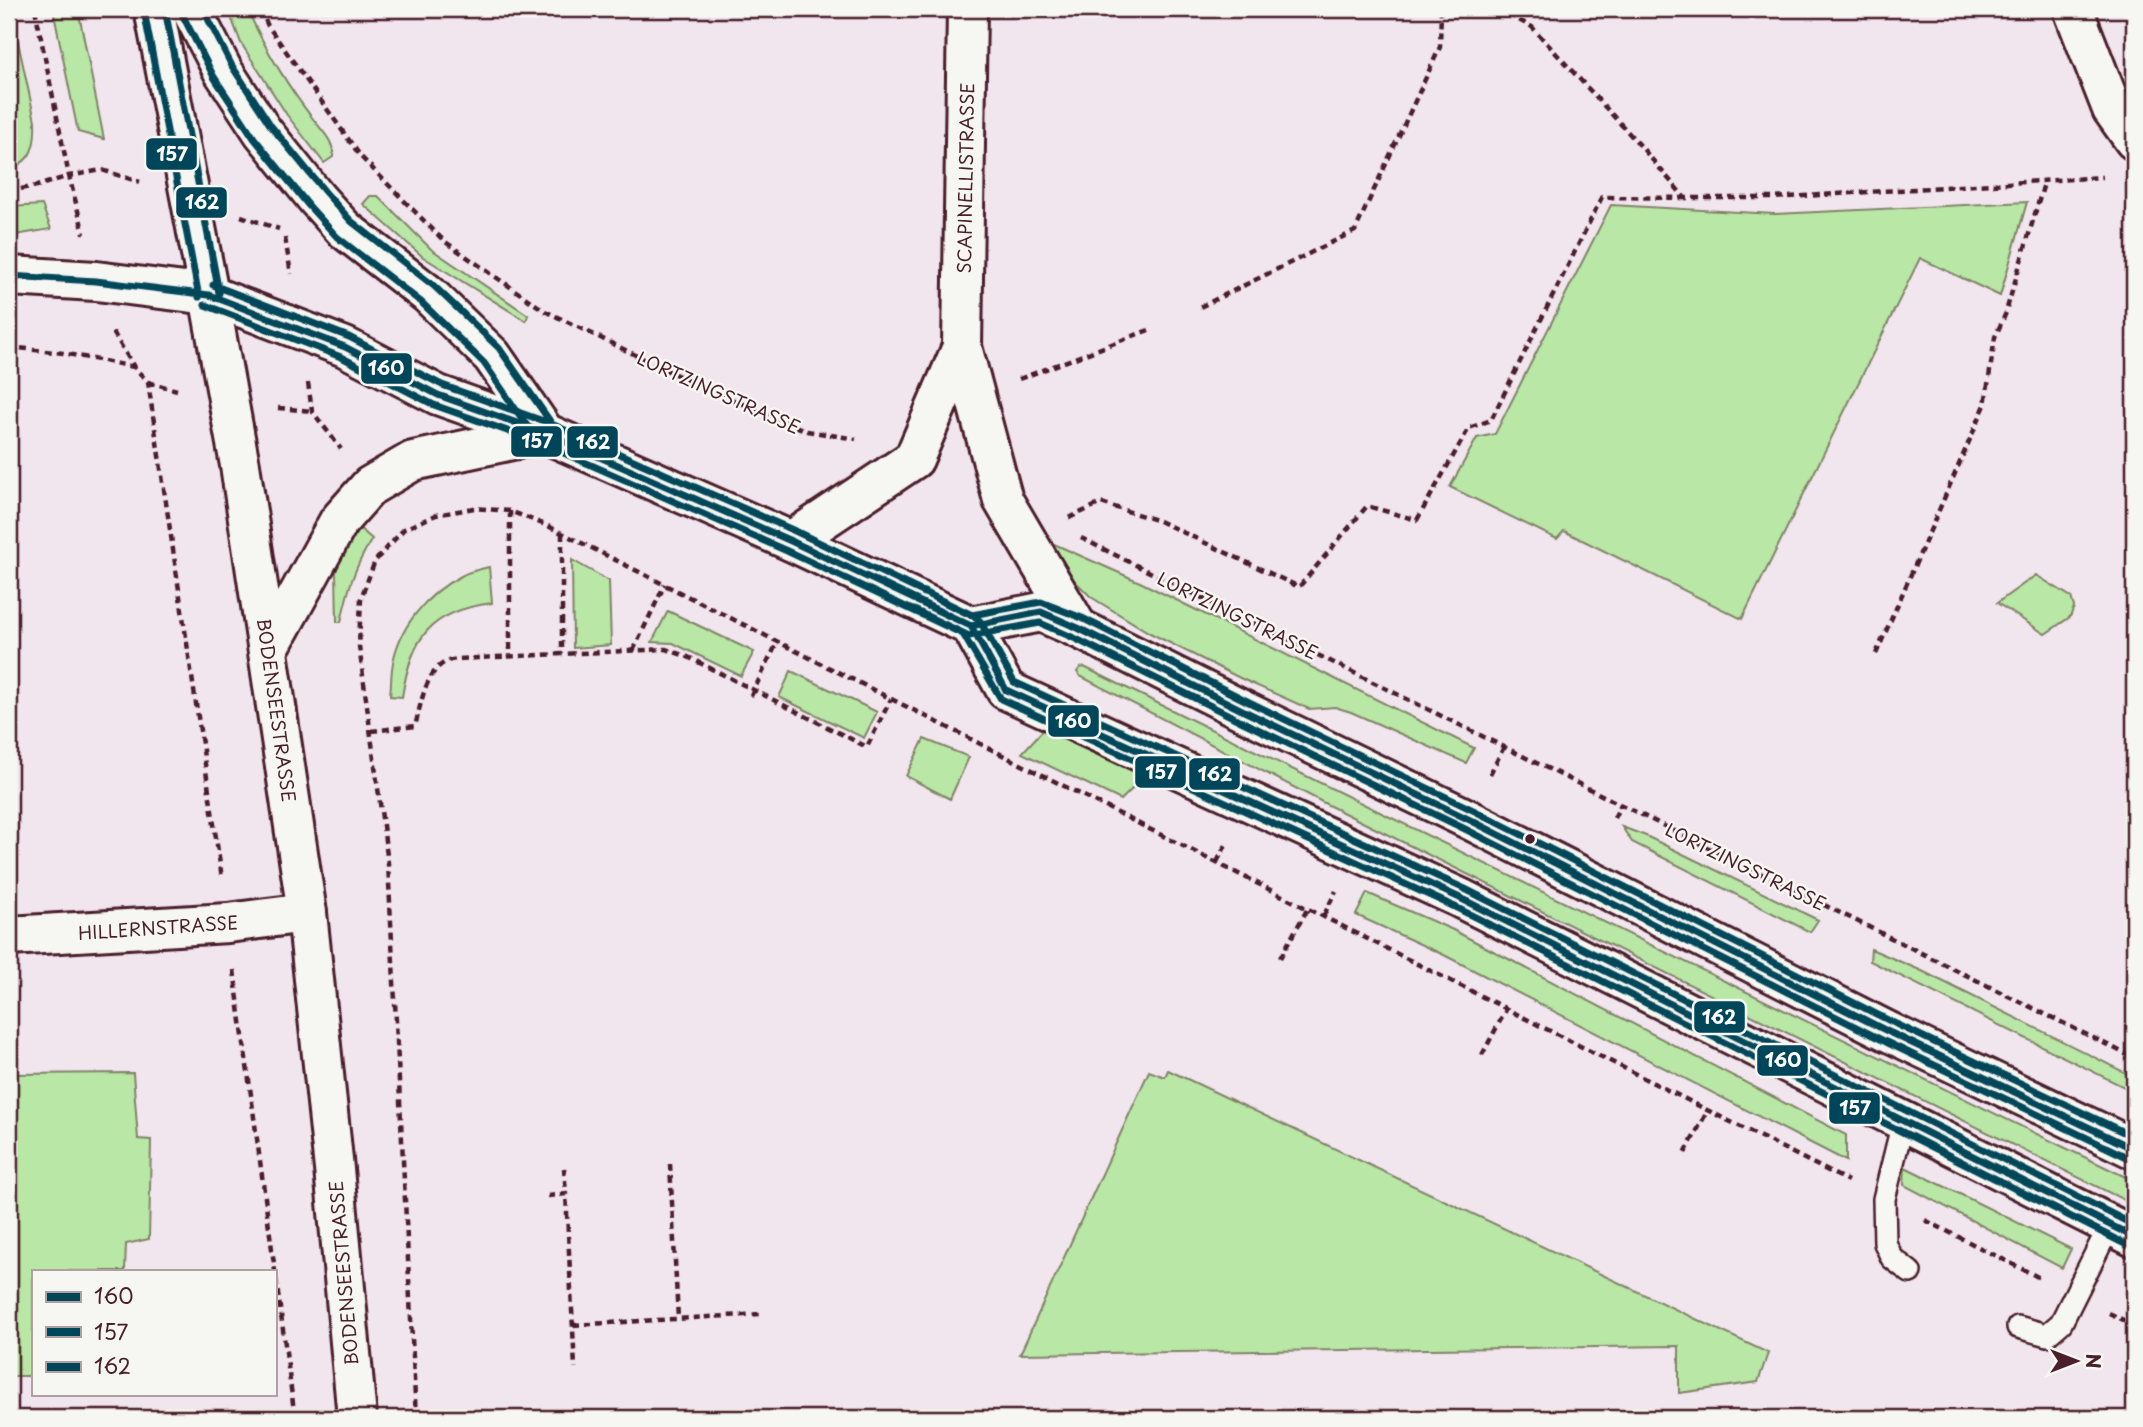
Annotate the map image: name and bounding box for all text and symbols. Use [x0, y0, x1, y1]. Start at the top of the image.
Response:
street label: SCAPINELLISTRASSE [950, 82, 980, 274]
line badge: 157 [145, 137, 198, 171]
text: 157 [156, 139, 188, 167]
line badge: 162 [175, 186, 228, 219]
text: 162 [185, 187, 219, 215]
street label: LORTZINGSTRASSE [633, 344, 805, 440]
line badge: 160 [360, 352, 413, 385]
text: 160 [368, 353, 404, 381]
line badge: 157 [510, 425, 563, 458]
line badge: 162 [566, 425, 619, 459]
text: 157 [521, 426, 553, 454]
text: 162 [576, 427, 610, 455]
street label: LORTZINGSTRASSE [1153, 564, 1323, 666]
street label: BODENSEESTRASSE [251, 616, 303, 804]
line badge: 160 [1047, 704, 1100, 738]
text: 160 [1055, 706, 1091, 734]
line badge: 157 [1134, 755, 1187, 789]
text: 157 [1145, 757, 1177, 785]
line badge: 162 [1188, 757, 1241, 791]
text: 162 [1198, 759, 1232, 787]
street label: LORTZINGSTRASSE [1661, 815, 1831, 917]
unlabelled marker [1523, 832, 1537, 846]
street label: HILLERNSTRASSE [77, 908, 239, 946]
line badge: 162 [1693, 1000, 1746, 1034]
text: 162 [1702, 1002, 1736, 1030]
line badge: 160 [1756, 1044, 1809, 1077]
text: 160 [1765, 1045, 1801, 1073]
line badge: 157 [1828, 1091, 1881, 1125]
text: 157 [1839, 1093, 1871, 1121]
street label: BODENSEESTRASSE [321, 1179, 365, 1367]
legend [32, 1270, 276, 1396]
text: 160 [94, 1279, 134, 1311]
text: 157 [94, 1315, 129, 1347]
north arrow [2042, 1326, 2112, 1396]
text: 162 [94, 1349, 131, 1381]
text: N [2080, 1353, 2108, 1369]

